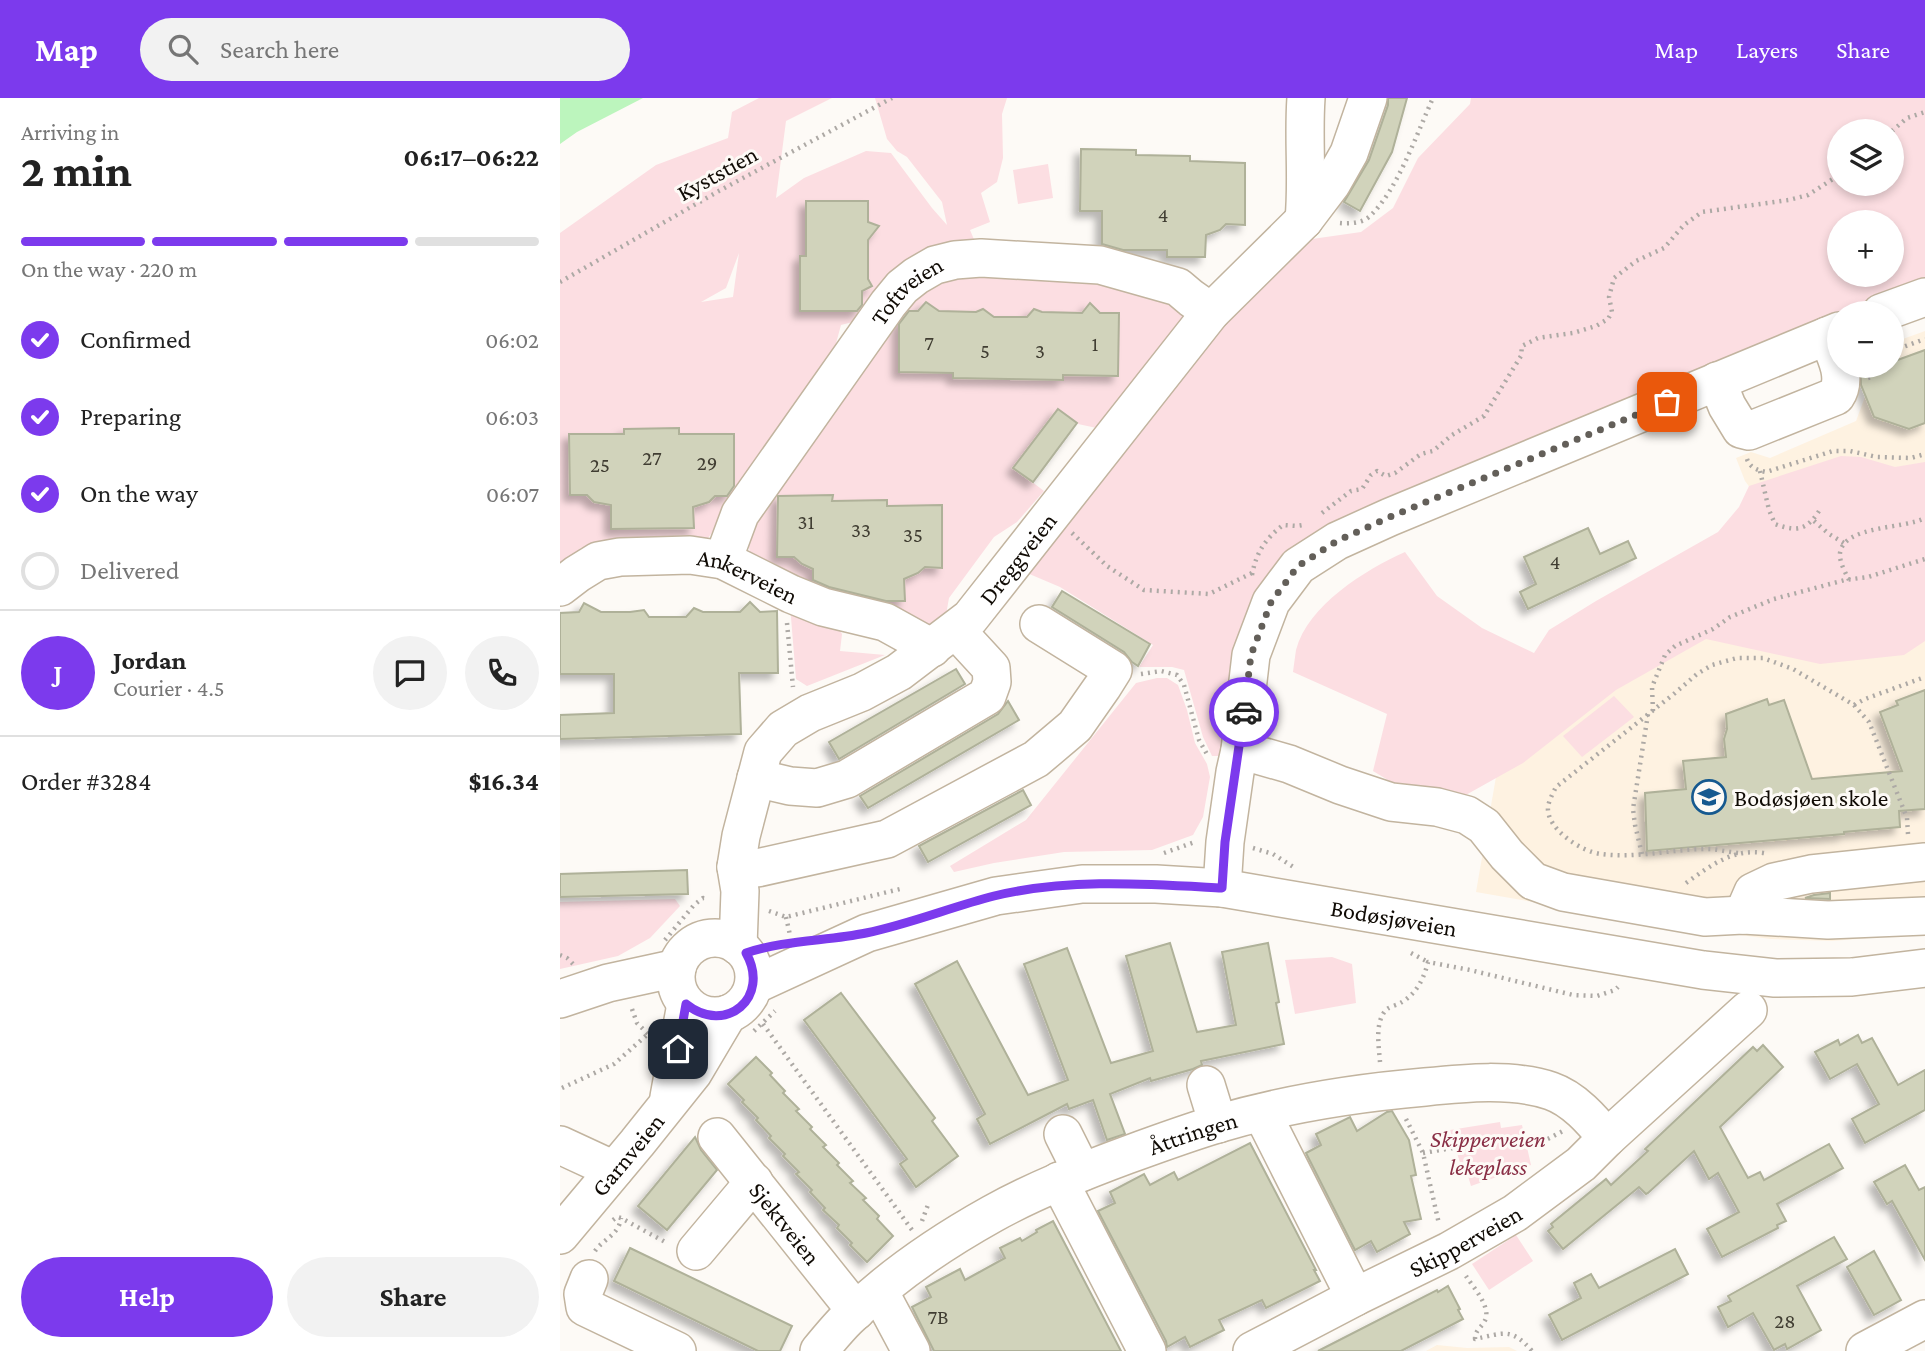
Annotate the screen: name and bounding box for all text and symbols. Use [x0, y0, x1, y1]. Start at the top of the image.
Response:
search box [140, 18, 630, 81]
icon: search [164, 30, 202, 68]
text: Map [35, 31, 98, 68]
text: Search here [220, 35, 339, 64]
text: Map [1654, 36, 1698, 63]
text: Layers [1736, 36, 1798, 63]
text: Share [1836, 36, 1890, 63]
text: Arriving in [21, 119, 119, 145]
map controls [1827, 119, 1904, 378]
button: layers [1827, 119, 1904, 196]
street label: Kyststien [672, 140, 762, 206]
text: 06:17–06:22 [403, 143, 539, 172]
text: 2 min [21, 145, 132, 196]
house number: 4 [1158, 203, 1168, 227]
button: + [1827, 210, 1904, 287]
street label: Toftveien [864, 250, 947, 330]
text: On the way · 220 m [21, 256, 197, 282]
button: − [1827, 301, 1904, 378]
icon: check [21, 321, 59, 359]
text: Confirmed [80, 325, 191, 354]
text: 06:02 [485, 327, 539, 353]
house number: 7 [924, 331, 934, 355]
house number: 1 [1092, 332, 1099, 356]
house number: 5 [980, 339, 990, 363]
house number: 3 [1035, 339, 1045, 363]
pin [1637, 372, 1697, 432]
icon: bag [1648, 383, 1686, 421]
icon: check [21, 398, 59, 436]
text: Preparing [80, 402, 181, 431]
text: 06:03 [485, 404, 539, 430]
house number: 27 [642, 446, 662, 470]
house number: 29 [697, 451, 717, 475]
house number: 25 [590, 453, 610, 477]
icon: check [21, 475, 59, 513]
text: On the way [80, 479, 198, 508]
text: 06:07 [486, 481, 539, 507]
street label: Dreggveien [973, 507, 1062, 609]
house number: 31 [798, 510, 814, 534]
house number: 33 [851, 518, 871, 542]
house number: 35 [903, 523, 923, 547]
street label: Ankerveien [695, 543, 803, 609]
house number: 4 [1550, 550, 1560, 574]
text: Delivered [80, 556, 179, 585]
button: chat [373, 636, 447, 710]
button: phone [465, 636, 539, 710]
text: Jordan [113, 646, 187, 675]
text: J [54, 659, 62, 688]
text: Courier · 4.5 [113, 675, 225, 701]
courier [1209, 677, 1279, 747]
icon: car [1225, 693, 1263, 731]
text: Order #3284 [21, 767, 152, 796]
text: $16.34 [468, 767, 539, 796]
school or university icon: Bodøsjøen skole [1690, 778, 1728, 816]
place label: Bodøsjøen skole [1734, 784, 1888, 811]
street label: Bodøsjøveien [1329, 893, 1459, 941]
pin [648, 1019, 708, 1079]
icon: home [659, 1030, 697, 1068]
street label: Åttringen [1145, 1105, 1240, 1160]
street label: Garnveien [585, 1108, 669, 1201]
park label: Skipperveien lekeplass [1430, 1125, 1546, 1180]
street label: Sjektveien [744, 1176, 827, 1270]
street label: Skipperveien [1404, 1199, 1526, 1282]
button: Help [21, 1257, 273, 1337]
button: Share [287, 1257, 539, 1337]
house number: 7B [927, 1305, 949, 1329]
house number: 28 [1774, 1309, 1796, 1333]

